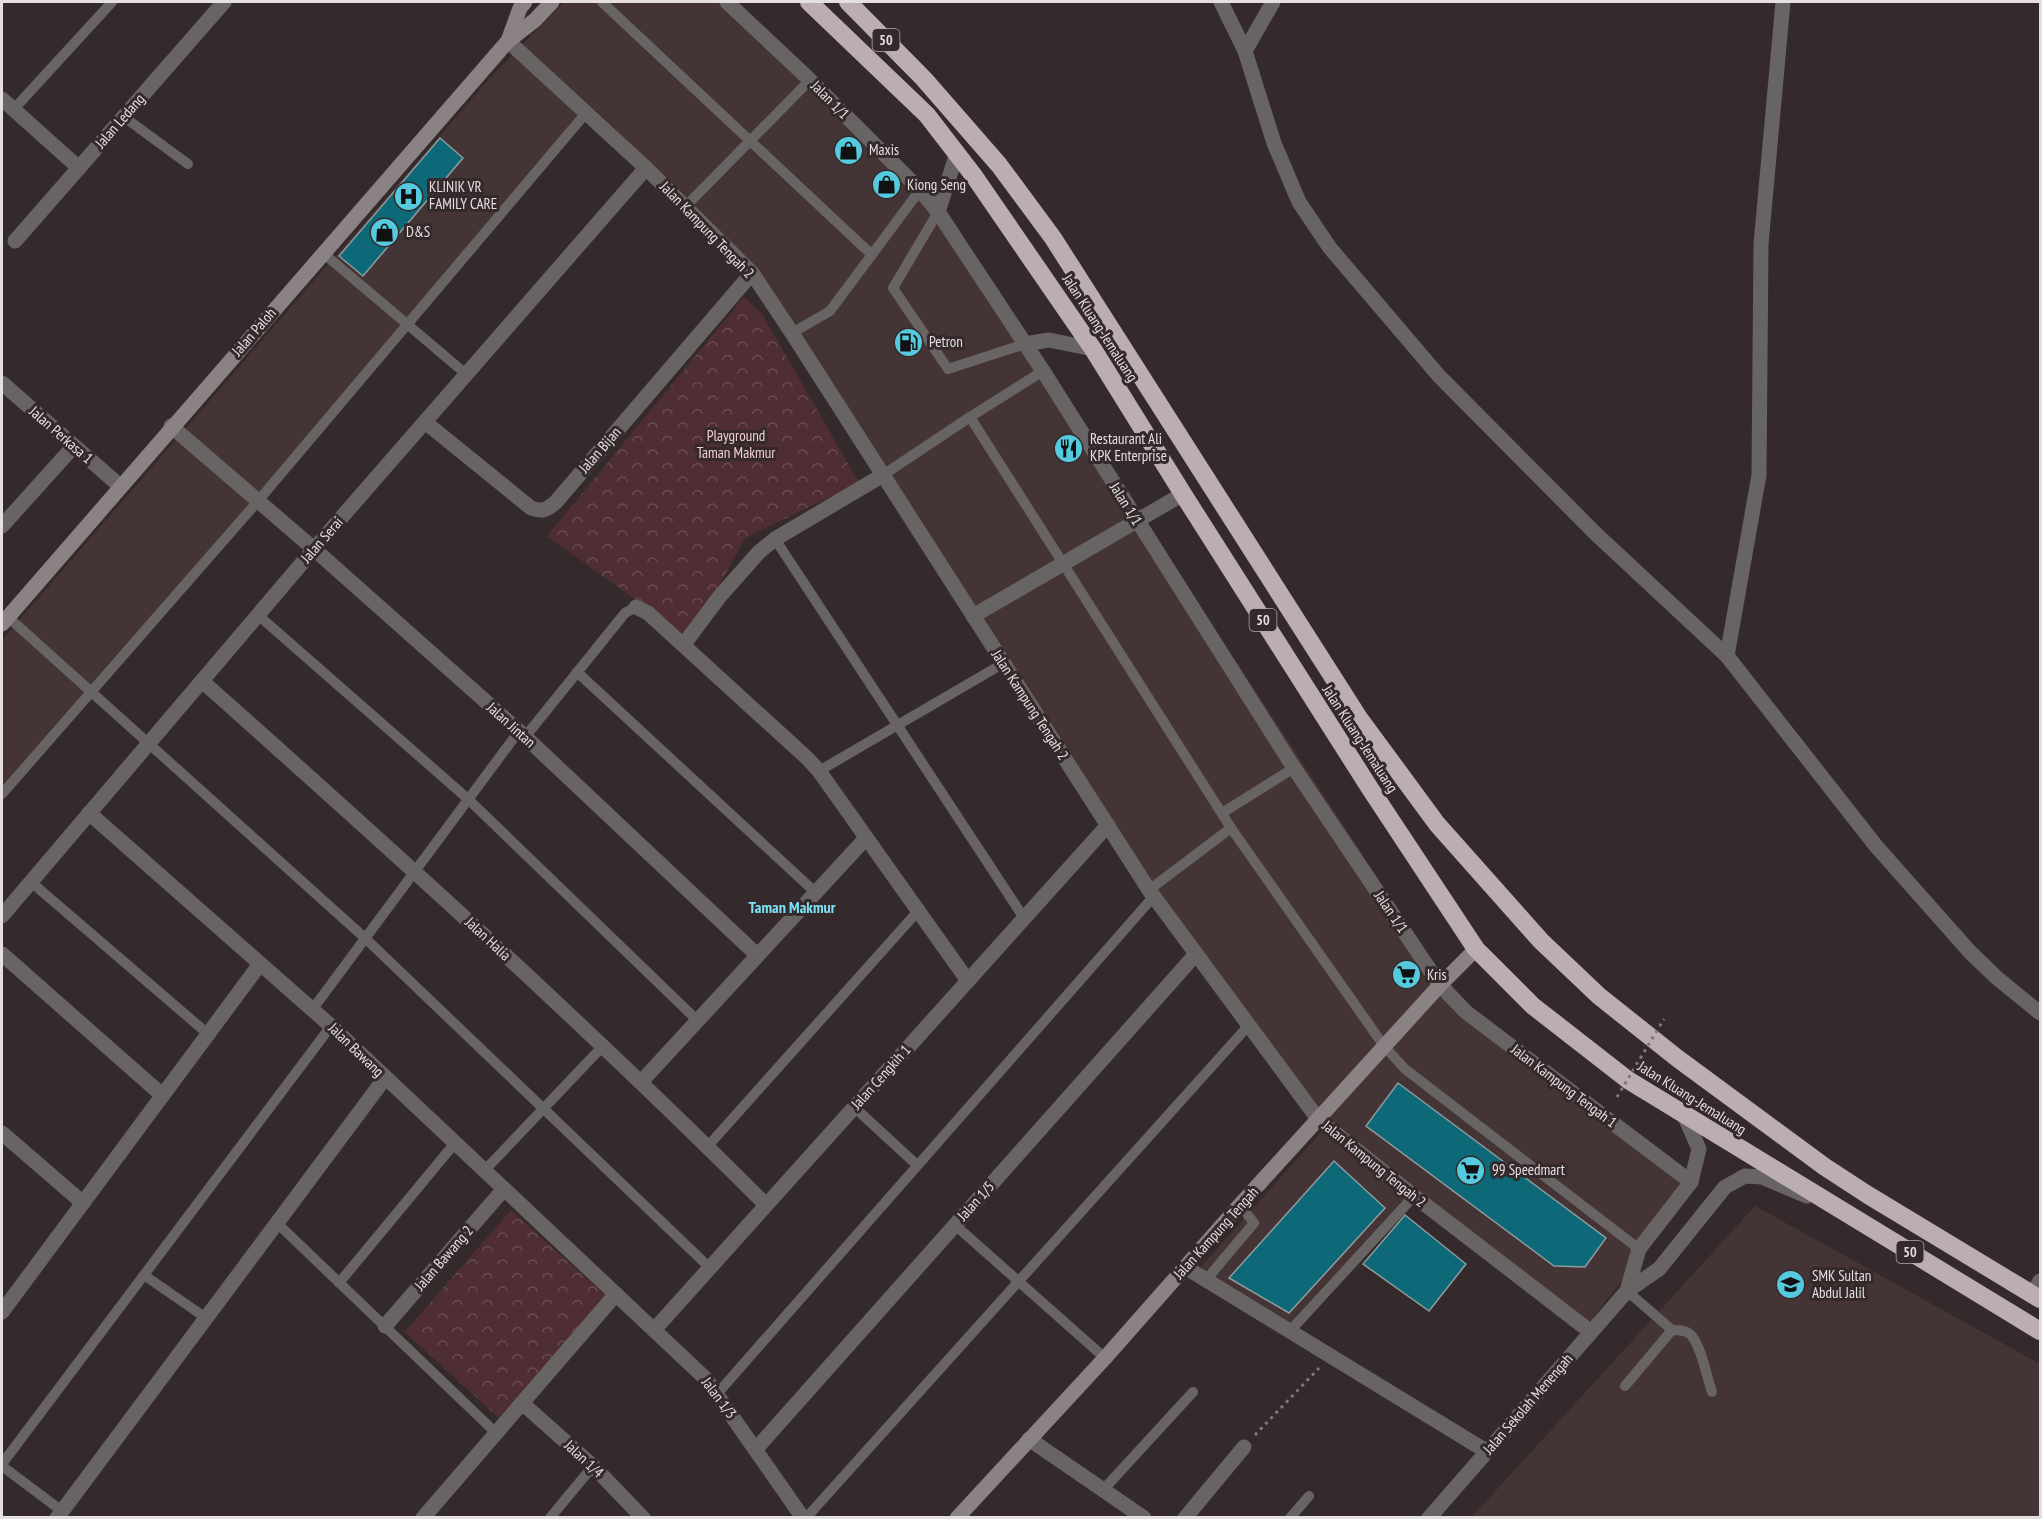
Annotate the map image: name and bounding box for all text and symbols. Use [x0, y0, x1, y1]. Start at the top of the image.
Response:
road number: 50 [872, 29, 900, 51]
street label: Jalan 1/1 [806, 76, 854, 123]
street label: Jalan Ledang [90, 89, 149, 153]
shop icon: Maxis [832, 134, 864, 166]
place label: Maxis [869, 140, 899, 159]
shop icon: Kiong Seng [870, 169, 902, 201]
place label: Kiong Seng [907, 175, 966, 194]
street label: Jalan Kampung Tengah 2 [656, 176, 758, 282]
place label: KLINIK VR FAMILY CARE [429, 177, 497, 213]
hospital icon: KLINIK VR FAMILY CARE [392, 180, 424, 212]
shop icon: D&S [369, 216, 401, 248]
place label: D&S [406, 222, 430, 241]
street label: Jalan Kluang-Jemaluang [1058, 270, 1142, 385]
street label: Jalan Paloh [227, 304, 280, 360]
fuel station icon: Petron [892, 326, 924, 358]
place label: Petron [929, 332, 963, 351]
street label: Jalan Perkasa 1 [25, 401, 97, 467]
street label: Jalan Bijan [574, 423, 625, 477]
park label: Playground Taman Makmur [697, 426, 776, 462]
place label: Restaurant Ali KPK Enterprise [1090, 429, 1167, 465]
restaurant icon: Restaurant Ali KPK Enterprise [1053, 432, 1085, 464]
street label: Jalan 1/1 [1105, 478, 1147, 529]
street label: Jalan Serai [296, 513, 347, 567]
road number: 50 [1250, 609, 1276, 631]
street label: Jalan Kampung Tengah 2 [987, 645, 1073, 763]
street label: Jalan Kluang-Jemaluang [1318, 681, 1402, 796]
street label: Jalan Jintan [482, 697, 540, 751]
street label: Jalan 1/1 [1370, 886, 1412, 936]
district label: Taman Makmur [749, 897, 836, 917]
street label: Jalan Halia [461, 912, 515, 965]
supermarket icon: Kris [1390, 959, 1422, 991]
place label: Kris [1427, 965, 1447, 984]
street label: Jalan Bawang [324, 1018, 388, 1081]
street label: Jalan Kampung Tengah 1 [1507, 1039, 1621, 1132]
street label: Jalan Cengkih 1 [846, 1041, 915, 1114]
street label: Jalan Kluang-Jemaluang [1634, 1056, 1750, 1139]
street label: Jalan Kampung Tengah 2 [1318, 1115, 1430, 1211]
supermarket icon: 99 Speedmart [1455, 1154, 1487, 1186]
place label: 99 Speedmart [1492, 1160, 1565, 1179]
street label: Jalan 1/5 [952, 1177, 998, 1225]
street label: Jalan Kampung Tengah [1169, 1183, 1262, 1283]
street label: Jalan Bawang 2 [410, 1221, 477, 1295]
road number: 50 [1896, 1241, 1924, 1263]
place label: SMK Sultan Abdul Jalil [1812, 1266, 1871, 1302]
school or university icon: SMK Sultan Abdul Jalil [1775, 1269, 1807, 1301]
street label: Jalan Sekolah Menengah [1478, 1349, 1576, 1459]
street label: Jalan 1/3 [697, 1372, 741, 1422]
street label: Jalan 1/4 [560, 1435, 608, 1482]

